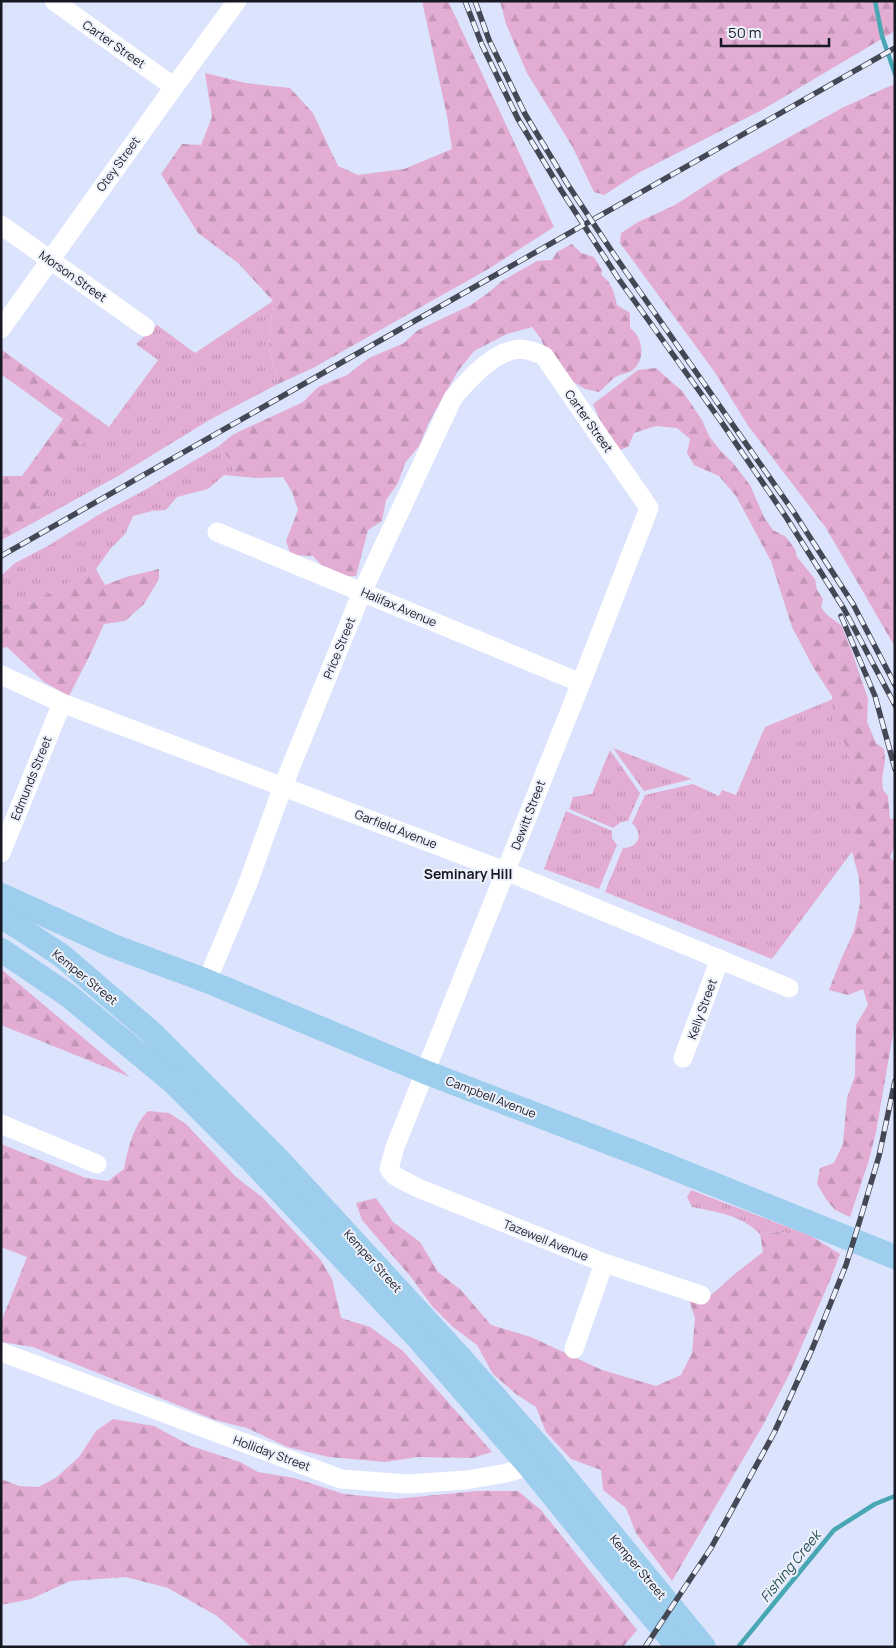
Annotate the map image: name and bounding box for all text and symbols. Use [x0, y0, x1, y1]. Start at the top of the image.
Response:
scale bar [721, 15, 828, 47]
street label: Carter Street [79, 16, 149, 72]
text: 50 m [728, 22, 762, 43]
street label: Otey Street [92, 133, 144, 195]
street label: Morson Street [36, 246, 111, 306]
street label: Carter Street [561, 386, 617, 456]
street label: Halifax Avenue [358, 583, 440, 631]
street label: Price Street [319, 614, 359, 682]
street label: Edmunds Street [6, 733, 56, 823]
street label: Dewitt Street [507, 778, 549, 852]
street label: Garfield Avenue [352, 805, 440, 853]
district label: Seminary Hill [424, 864, 512, 883]
street label: Kemper Street [49, 945, 121, 1009]
street label: Kelly Street [683, 976, 721, 1042]
street label: Campbell Avenue [443, 1072, 539, 1122]
street label: Tazewell Avenue [501, 1215, 591, 1265]
street label: Kemper Street [340, 1226, 406, 1296]
street label: Holliday Street [231, 1431, 313, 1475]
water label: Fishing Creek [755, 1525, 826, 1606]
street label: Kemper Street [606, 1531, 670, 1603]

